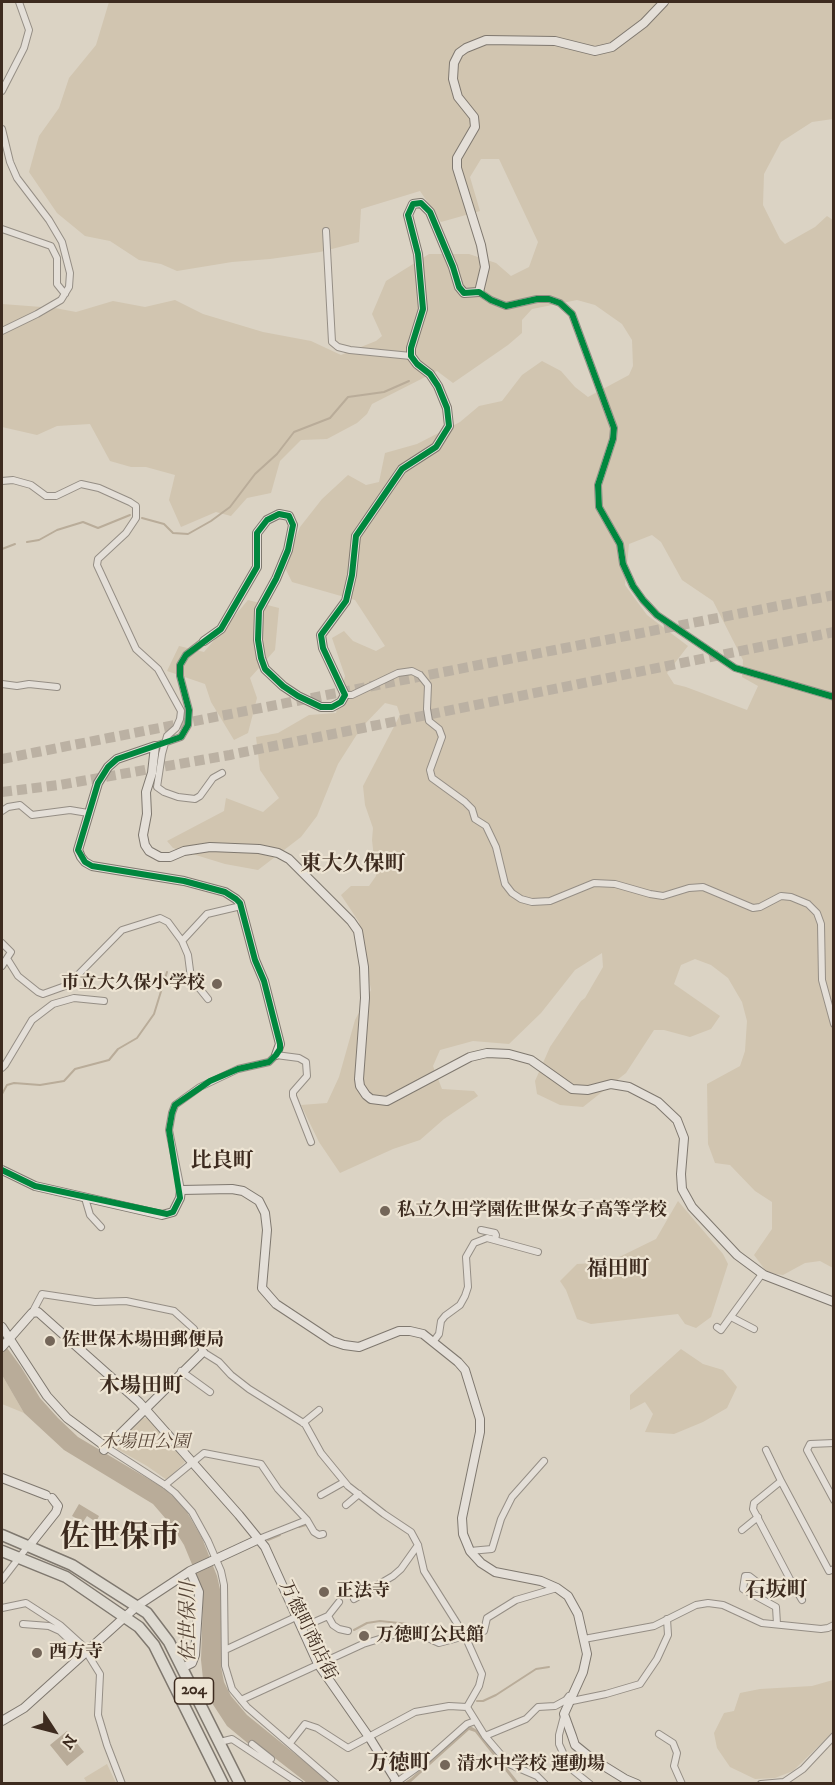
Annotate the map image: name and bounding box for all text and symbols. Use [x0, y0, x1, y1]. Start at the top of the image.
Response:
district label: 東大久保町 [301, 853, 405, 879]
place label: 市立大久保小学校 [61, 973, 205, 995]
marker: 市立大久保小学校 [210, 977, 224, 991]
district label: 比良町 [191, 1150, 253, 1176]
place label: 私立久田学園佐世保女子高等学校 [397, 1200, 667, 1222]
marker: 私立久田学園佐世保女子高等学校 [378, 1204, 392, 1218]
district label: 福田町 [587, 1258, 649, 1284]
place label: 佐世保木場田郵便局 [62, 1330, 224, 1352]
marker: 佐世保木場田郵便局 [43, 1334, 57, 1348]
district label: 木場田町 [99, 1375, 183, 1401]
park label: 木場田公園 [100, 1432, 190, 1454]
district label: 佐世保市 [60, 1522, 180, 1558]
street label: 万徳町商店街 [274, 1578, 340, 1684]
district label: 石坂町 [745, 1579, 807, 1605]
place label: 正法寺 [336, 1581, 390, 1603]
water label: 佐世保川 [178, 1582, 202, 1662]
marker: 正法寺 [317, 1585, 331, 1599]
place label: 万徳町公民館 [376, 1625, 484, 1647]
marker: 万徳町公民館 [357, 1629, 371, 1643]
place label: 西方寺 [49, 1642, 103, 1664]
marker: 西方寺 [30, 1646, 44, 1660]
road number: 204 [174, 1678, 214, 1704]
north arrow [24, 1701, 84, 1761]
text: N [57, 1730, 81, 1753]
district label: 万徳町 [368, 1752, 430, 1778]
place label: 清水中学校 運動場 [457, 1754, 605, 1776]
marker: 清水中学校 運動場 [438, 1758, 452, 1772]

